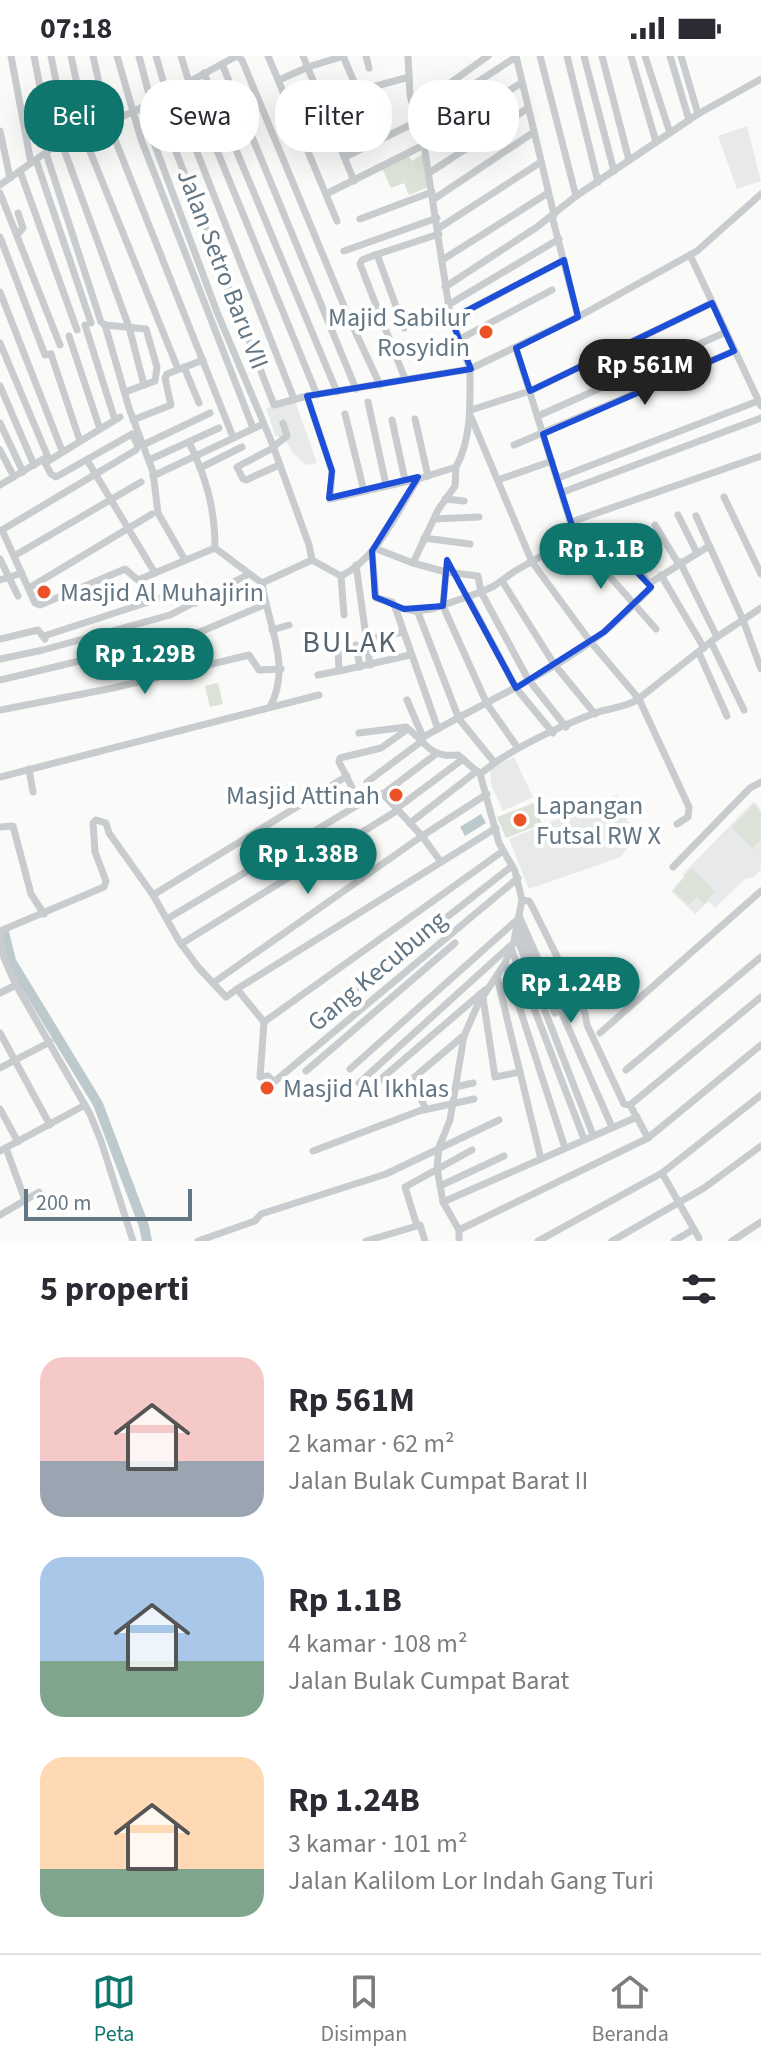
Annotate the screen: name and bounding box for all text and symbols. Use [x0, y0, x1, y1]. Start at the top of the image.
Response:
text: 07:18 [40, 7, 112, 50]
chip: Beli [24, 80, 124, 152]
chip: Sewa [140, 80, 259, 152]
chip: Filter [275, 80, 392, 152]
chip: Baru [408, 80, 519, 152]
street label: Jalan Setro Baru VII [168, 163, 278, 375]
place label: Majid Sabilur Rosyidin [328, 299, 471, 366]
marker: Majid Sabilur Rosyidin [477, 323, 495, 341]
pin: Rp 561M [571, 339, 719, 407]
text: Rp 561M [596, 346, 694, 383]
pin: Rp 1.1B [527, 523, 675, 591]
text: Rp 1.1B [557, 530, 645, 567]
place label: Masjid Al Muhajirin [60, 574, 264, 611]
marker: Masjid Al Muhajirin [35, 583, 53, 601]
district label: BULAK [302, 621, 398, 664]
pin: Rp 1.29B [62, 628, 228, 696]
text: Rp 1.29B [95, 635, 195, 672]
place label: Masjid Attinah [226, 777, 380, 814]
marker: Masjid Attinah [387, 786, 405, 804]
place label: Lapangan Futsal RW X [536, 787, 661, 854]
marker: Lapangan Futsal RW X [511, 811, 529, 829]
pin: Rp 1.38B [225, 828, 391, 896]
text: Rp 1.38B [258, 835, 358, 872]
street label: Gang Kecubung [300, 902, 454, 1040]
pin: Rp 1.24B [488, 957, 654, 1025]
text: Rp 1.24B [521, 964, 621, 1001]
place label: Masjid Al Ikhlas [283, 1070, 449, 1107]
marker: Masjid Al Ikhlas [258, 1079, 276, 1097]
scale bar [24, 1185, 192, 1221]
text: 200 m [36, 1187, 91, 1219]
text: 5 properti [40, 1265, 189, 1314]
icon: filters [677, 1267, 721, 1311]
text: Rp 561M [288, 1376, 415, 1425]
icon: home [104, 1389, 200, 1485]
text: 2 kamar · 62 m² [288, 1425, 455, 1462]
text: Jalan Bulak Cumpat Barat II [288, 1462, 588, 1499]
text: Rp 1.1B [288, 1576, 402, 1625]
icon: home [104, 1589, 200, 1685]
text: 4 kamar · 108 m² [288, 1625, 467, 1662]
text: Jalan Bulak Cumpat Barat [288, 1662, 569, 1699]
text: Rp 1.24B [288, 1776, 420, 1825]
icon: home [104, 1789, 200, 1885]
text: 3 kamar · 101 m² [288, 1825, 467, 1862]
text: Jalan Kalilom Lor Indah Gang Turi [288, 1862, 654, 1899]
tab: Peta [92, 1970, 136, 2050]
tab: Disimpan [320, 1970, 407, 2050]
tab: Beranda [591, 1970, 669, 2050]

